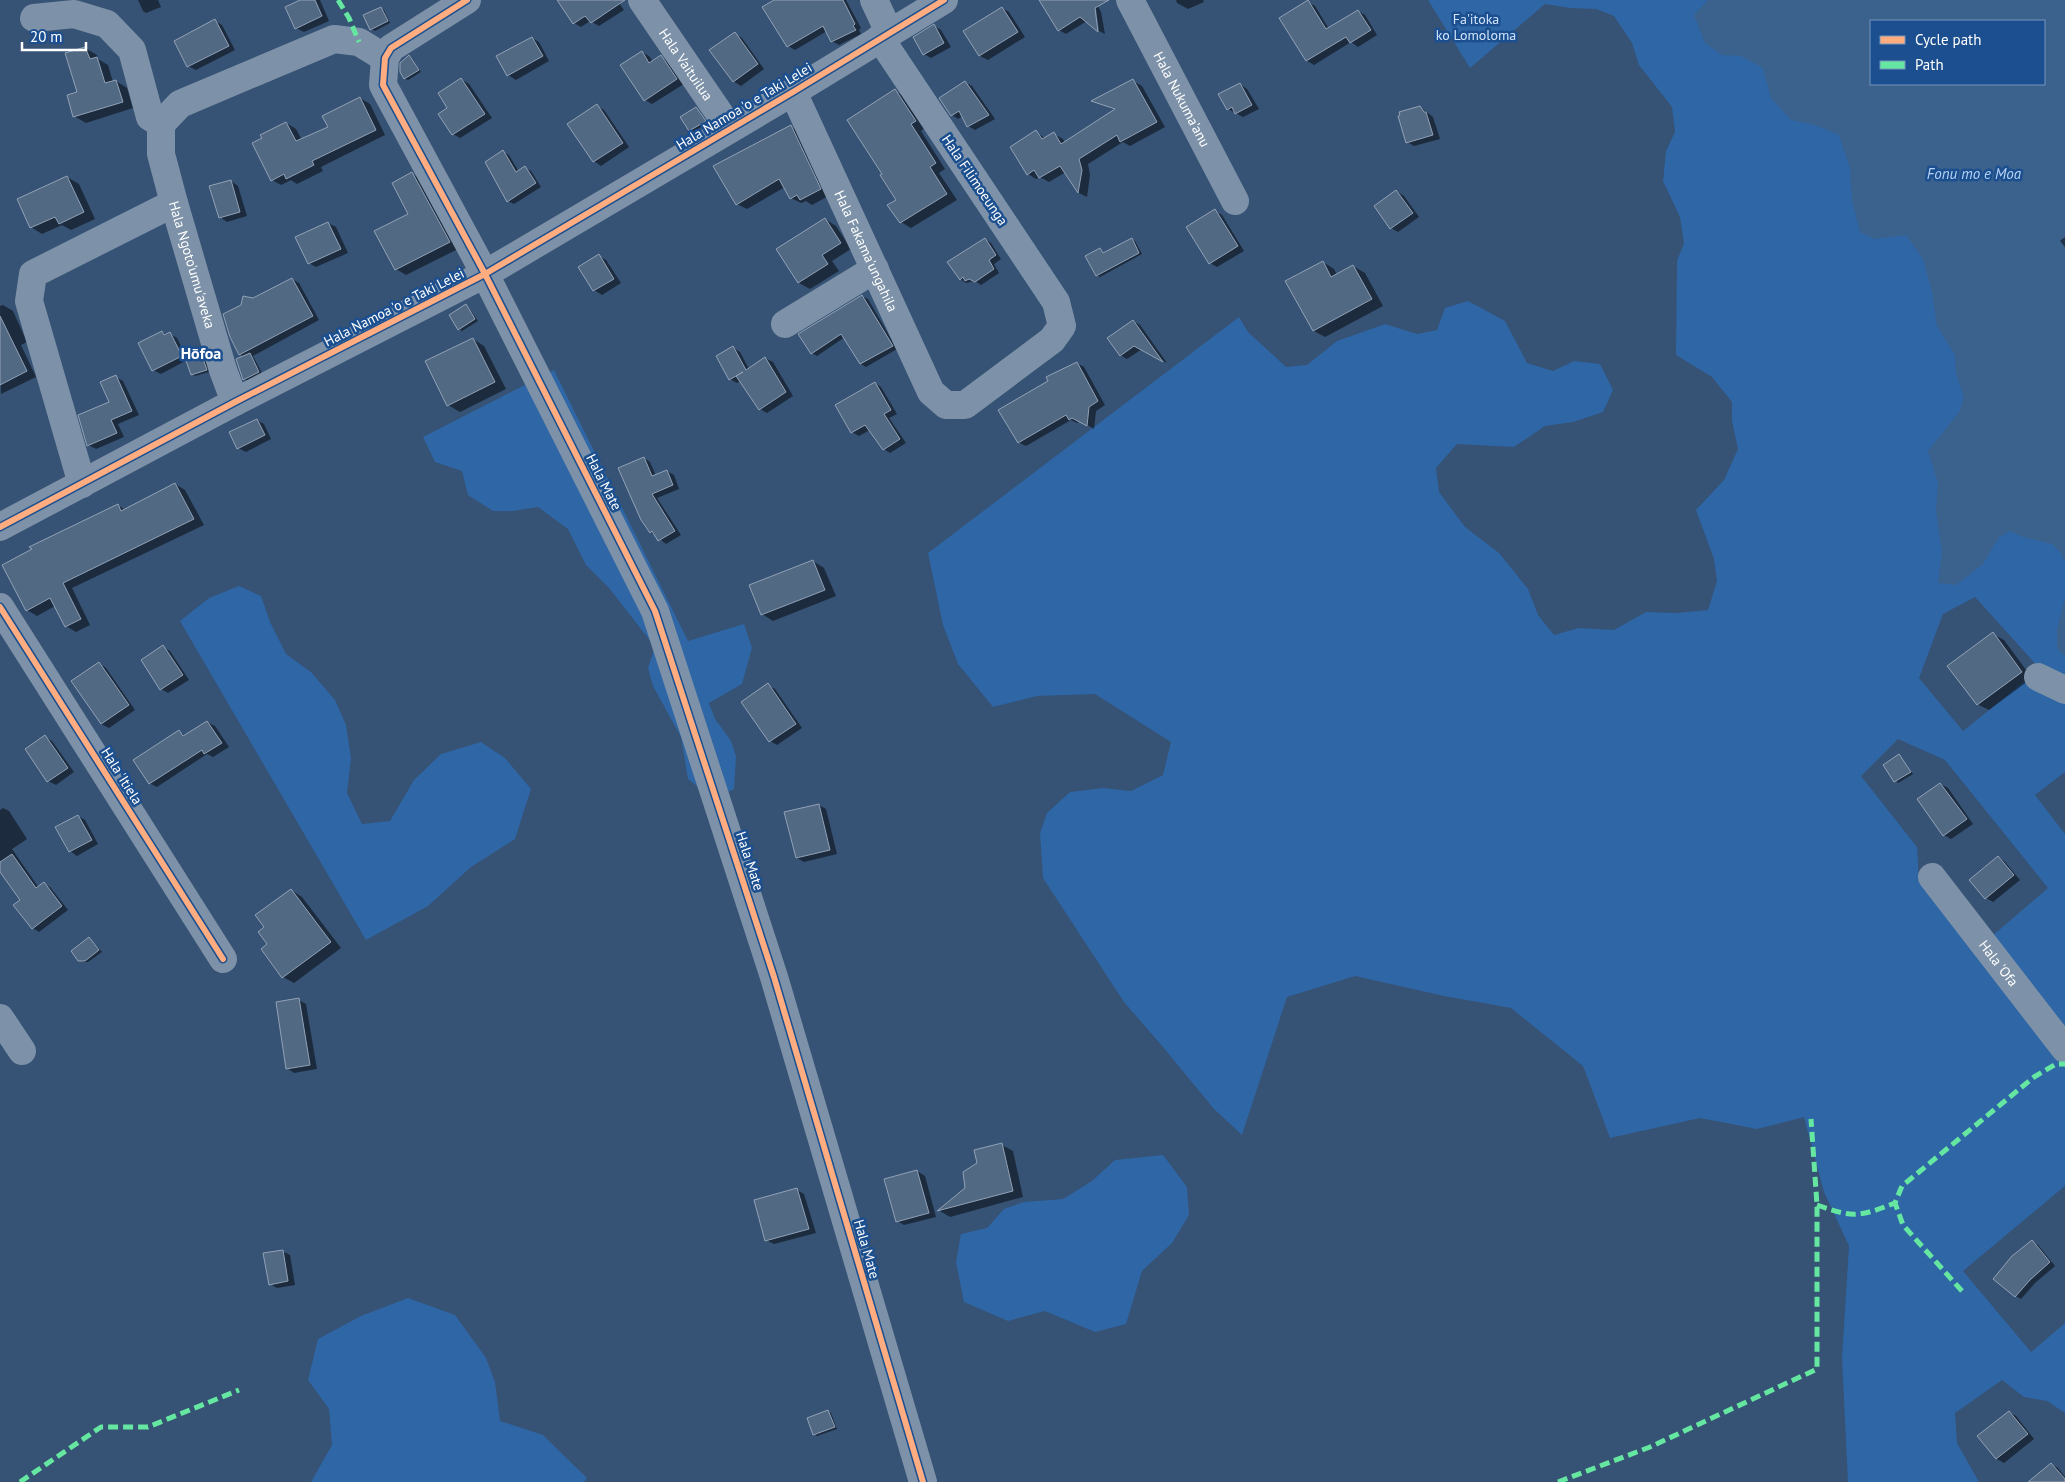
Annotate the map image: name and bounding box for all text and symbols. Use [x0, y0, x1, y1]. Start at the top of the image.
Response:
park label: Fa'itoka ko Lomoloma [1436, 10, 1516, 44]
scale bar [22, 20, 86, 52]
legend [1870, 20, 2045, 85]
street label: Hala Vaituilua [655, 25, 717, 104]
text: 20 m [30, 27, 63, 46]
text: Cycle path [1915, 30, 1981, 49]
street label: Hala Nukuma'anu [1150, 49, 1214, 150]
text: Path [1915, 55, 1944, 74]
street label: Hala Namoa 'o e Taki Lelei [673, 58, 815, 154]
street label: Hala Filimoeunga [938, 131, 1012, 229]
water label: Fonu mo e Moa [1927, 164, 2022, 183]
street label: Hala Fakama'ungahila [830, 187, 902, 315]
street label: Hala Ngoto'umu'aveka [165, 199, 219, 331]
street label: Hala Namoa 'o e Taki Lelei [321, 264, 467, 350]
district label: Hōfoa [181, 343, 221, 363]
street label: Hala Mate [582, 451, 626, 513]
street label: Hala 'Itiela [97, 744, 147, 808]
street label: Hala Mate [732, 829, 768, 893]
street label: Hala 'Ofa [1975, 936, 2022, 990]
street label: Hala Mate [850, 1217, 884, 1281]

